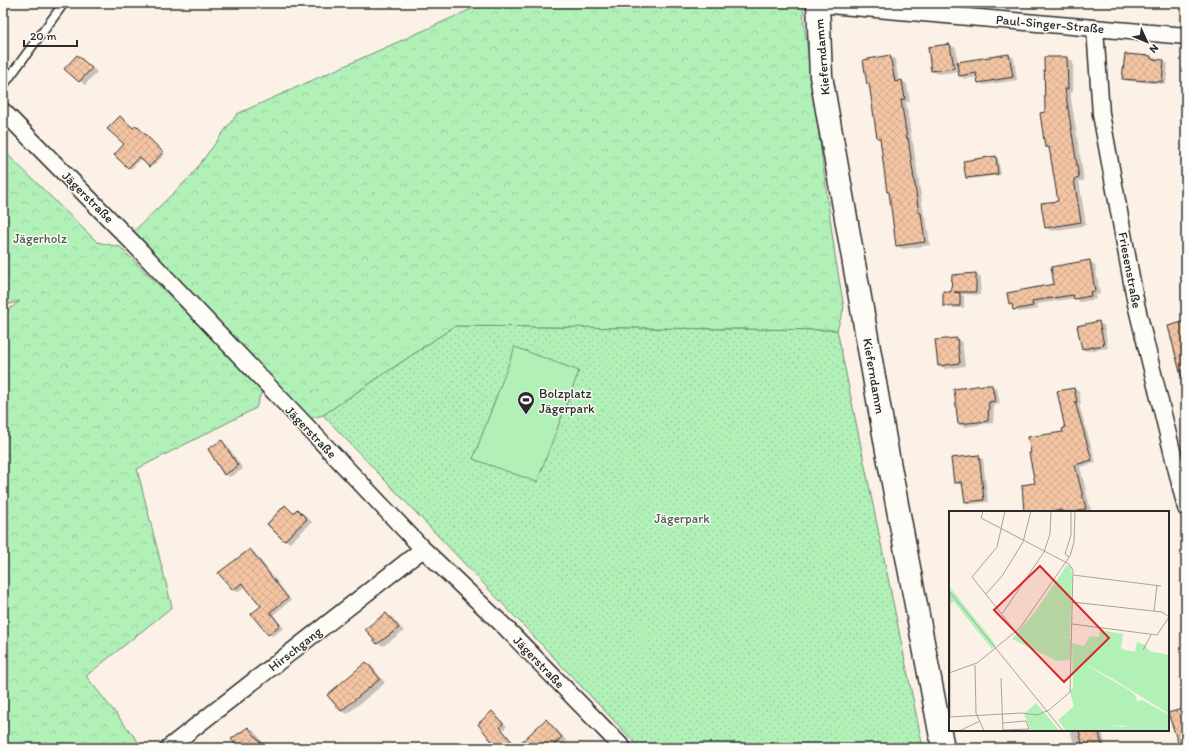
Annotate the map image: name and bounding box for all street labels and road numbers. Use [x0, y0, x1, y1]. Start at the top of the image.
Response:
street label: Paul-Singer-Straße [995, 12, 1105, 36]
street label: Kieferndamm [811, 18, 833, 96]
street label: Jägerstraße [59, 168, 117, 226]
street label: Friesenstraße [1115, 231, 1145, 309]
street label: Kieferndamm [860, 337, 888, 415]
street label: Jägerstraße [282, 403, 340, 461]
street label: Hirschgang [265, 623, 325, 674]
street label: Jägerstraße [510, 633, 568, 691]

